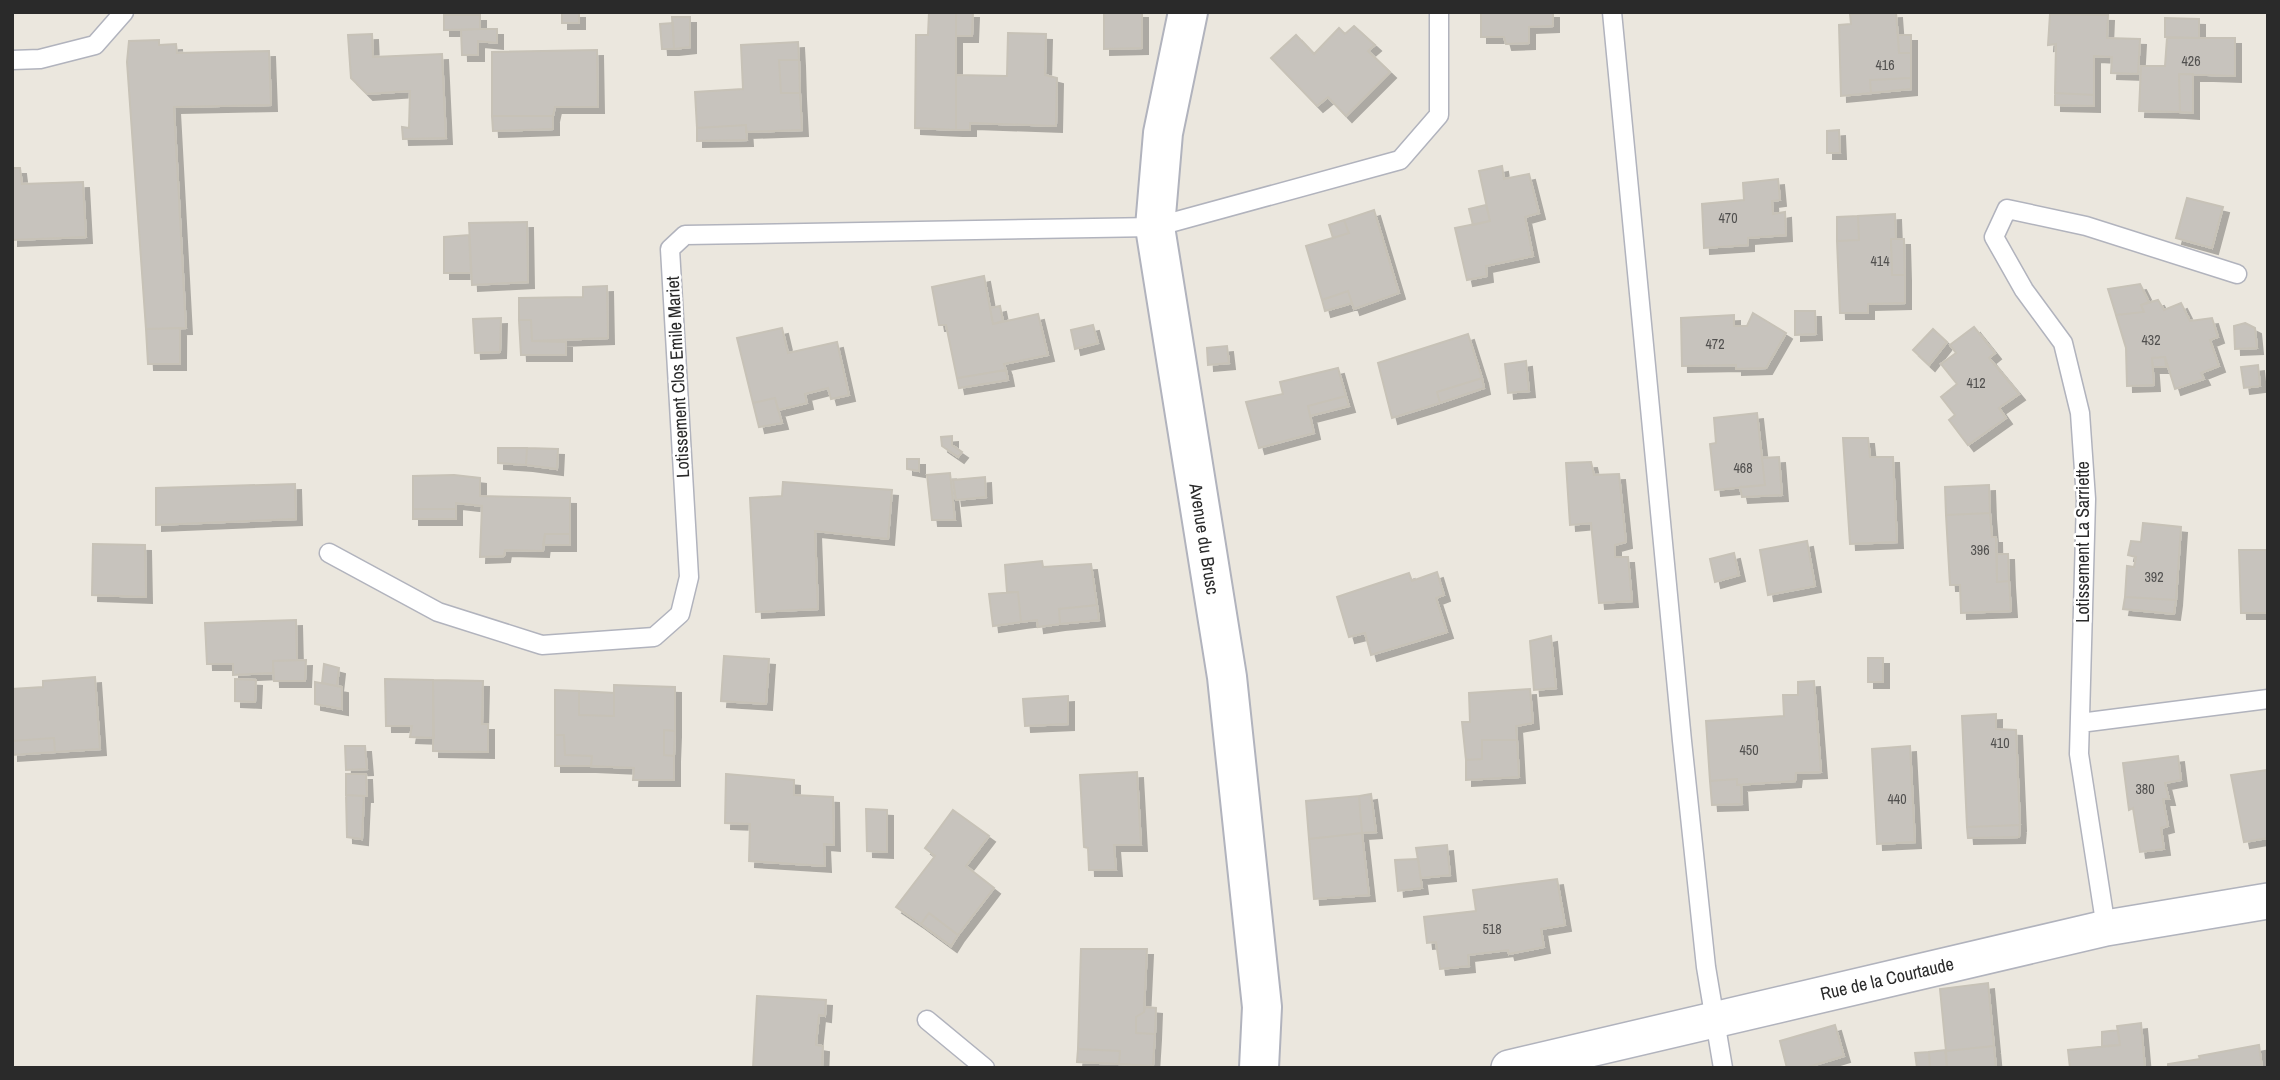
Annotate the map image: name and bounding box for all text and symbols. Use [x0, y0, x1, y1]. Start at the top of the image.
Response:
house number: 426 [2181, 52, 2201, 70]
house number: 416 [1875, 56, 1895, 74]
house number: 470 [1718, 209, 1738, 227]
house number: 414 [1870, 252, 1890, 270]
street label: Lotissement Clos Emile Mariet [660, 276, 695, 478]
house number: 432 [2141, 331, 2161, 349]
house number: 472 [1705, 335, 1725, 353]
house number: 412 [1966, 374, 1986, 392]
house number: 468 [1733, 459, 1753, 477]
street label: Lotissement La Sarriette [2070, 461, 2095, 623]
street label: Avenue du Brusc [1183, 481, 1226, 596]
house number: 396 [1970, 541, 1990, 559]
house number: 392 [2144, 568, 2164, 586]
house number: 410 [1990, 734, 2010, 752]
house number: 450 [1739, 741, 1759, 759]
house number: 380 [2135, 780, 2155, 798]
house number: 440 [1887, 790, 1907, 808]
house number: 518 [1482, 920, 1502, 938]
street label: Rue de la Courtaude [1818, 951, 1956, 1006]

